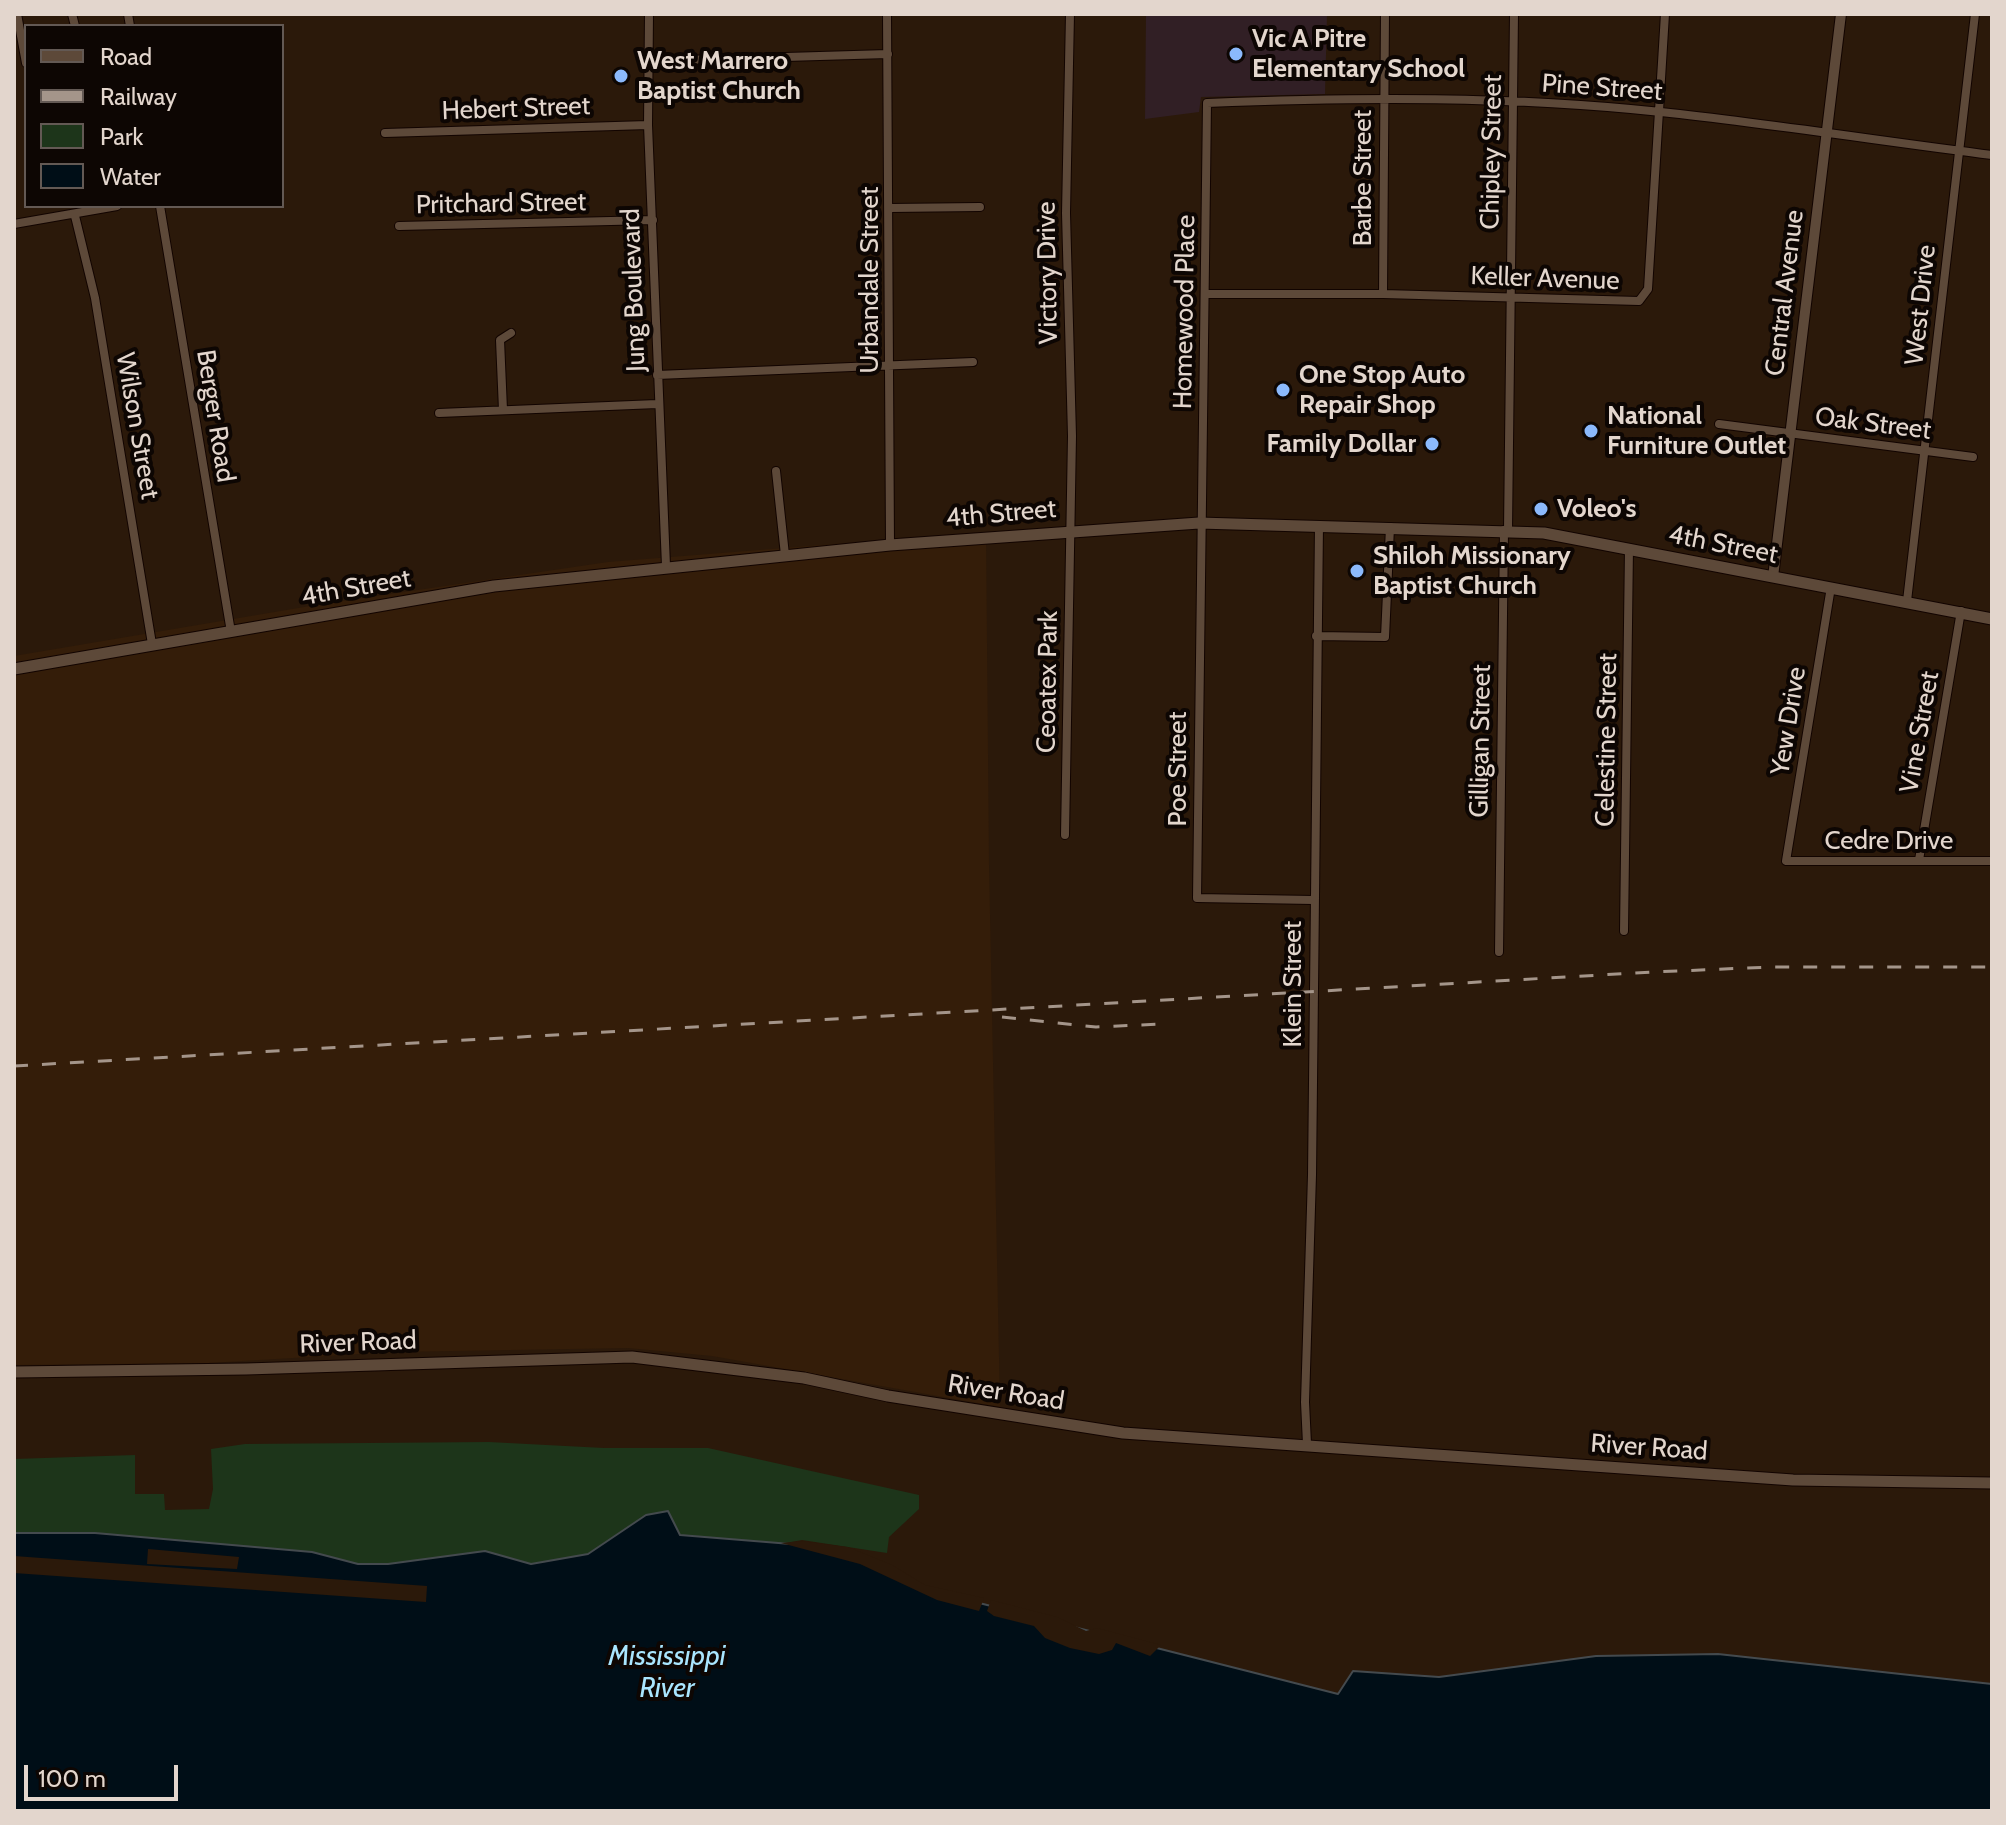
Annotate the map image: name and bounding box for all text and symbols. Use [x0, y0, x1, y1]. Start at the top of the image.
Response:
place label: Vic A Pitre Elementary School [1252, 23, 1465, 84]
legend [24, 24, 284, 208]
text: Road [100, 42, 152, 71]
place label: West Marrero Baptist Church [637, 45, 801, 106]
marker: Vic A Pitre Elementary School [1227, 45, 1245, 63]
marker: West Marrero Baptist Church [612, 67, 630, 85]
street label: Pine Street [1541, 68, 1663, 108]
street label: Chipley Street [1475, 74, 1509, 230]
text: Railway [100, 82, 177, 111]
street label: Hebert Street [441, 91, 591, 127]
street label: Barbe Street [1347, 110, 1379, 246]
text: Park [100, 122, 143, 151]
text: Water [100, 162, 161, 191]
street label: Pritchard Street [416, 187, 586, 221]
street label: Urbandale Street [854, 187, 886, 373]
street label: Victory Drive [1031, 201, 1065, 345]
street label: Jung Boulevard [616, 208, 652, 372]
street label: Central Avenue [1759, 208, 1811, 378]
street label: Homewood Place [1168, 215, 1202, 409]
street label: West Drive [1899, 243, 1943, 367]
street label: Keller Avenue [1470, 261, 1620, 297]
street label: Berger Road [189, 348, 241, 484]
street label: Wilson Street [109, 350, 165, 502]
place label: One Stop Auto Repair Shop [1299, 359, 1465, 420]
marker: One Stop Auto Repair Shop [1274, 381, 1292, 399]
place label: National Furniture Outlet [1607, 400, 1786, 462]
street label: Oak Street [1813, 401, 1933, 447]
marker: National Furniture Outlet [1582, 422, 1600, 440]
place label: Family Dollar [1266, 428, 1416, 460]
marker: Family Dollar [1423, 435, 1441, 453]
place label: Voleo's [1557, 493, 1636, 525]
street label: 4th Street [945, 494, 1057, 534]
marker: Voleo's [1532, 500, 1550, 518]
street label: 4th Street [1666, 519, 1780, 571]
place label: Shiloh Missionary Baptist Church [1373, 540, 1571, 602]
marker: Shiloh Missionary Baptist Church [1348, 562, 1366, 580]
street label: 4th Street [299, 563, 413, 613]
street label: Ceoatex Park [1031, 611, 1065, 753]
street label: Celestine Street [1590, 653, 1624, 827]
street label: Gilligan Street [1464, 664, 1498, 818]
street label: Yew Drive [1765, 665, 1813, 777]
street label: Vine Street [1894, 669, 1946, 795]
street label: Poe Street [1162, 712, 1194, 826]
street label: Cedre Drive [1825, 825, 1953, 857]
street label: Klein Street [1277, 921, 1309, 1047]
street label: River Road [299, 1325, 417, 1361]
street label: River Road [946, 1368, 1066, 1418]
street label: River Road [1589, 1428, 1709, 1468]
water label: Mississippi River [608, 1640, 726, 1706]
scale bar [28, 1749, 182, 1799]
text: 100 m [38, 1764, 106, 1793]

